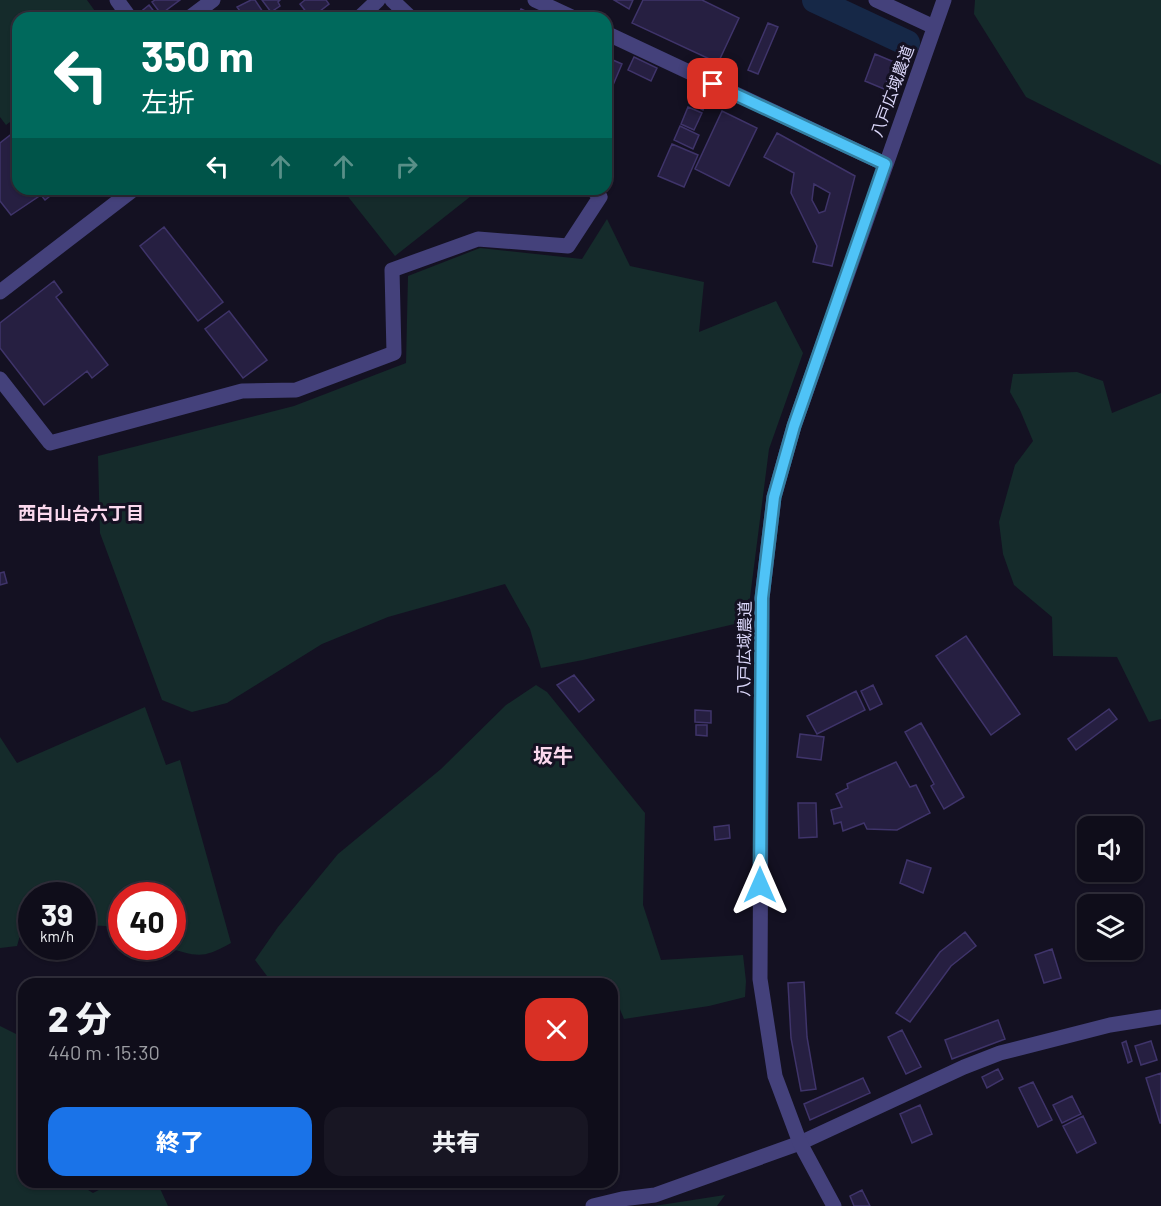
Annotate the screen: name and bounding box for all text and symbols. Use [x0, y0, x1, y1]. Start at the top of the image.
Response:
text: 350 m [141, 30, 254, 80]
icon: left [42, 36, 120, 114]
street label: 八戸広域農道 [866, 42, 917, 139]
pin [687, 58, 738, 109]
icon: arrive [696, 67, 729, 100]
text: 左折 [141, 85, 195, 117]
icon: left [201, 150, 234, 183]
icon: ahead [264, 150, 297, 183]
icon: ahead [327, 150, 360, 183]
icon: right [390, 150, 423, 183]
district label: 西白山台六丁目 [18, 502, 144, 524]
street label: 八戸広域農道 [733, 601, 754, 697]
district label: 坂牛 [533, 743, 573, 767]
map controls [1077, 816, 1143, 960]
button: sound [1077, 816, 1143, 882]
position arrow [728, 853, 792, 917]
speed limit sign: 40 [108, 882, 186, 960]
button: layers [1077, 894, 1143, 960]
text: 39 [41, 896, 73, 932]
text: km/h [40, 927, 74, 945]
text: 2 分 [48, 996, 112, 1039]
button: close [525, 998, 588, 1061]
text: 440 m · 15:30 [48, 1040, 160, 1064]
button: 終了 [48, 1107, 312, 1176]
button: 共有 [324, 1107, 588, 1176]

